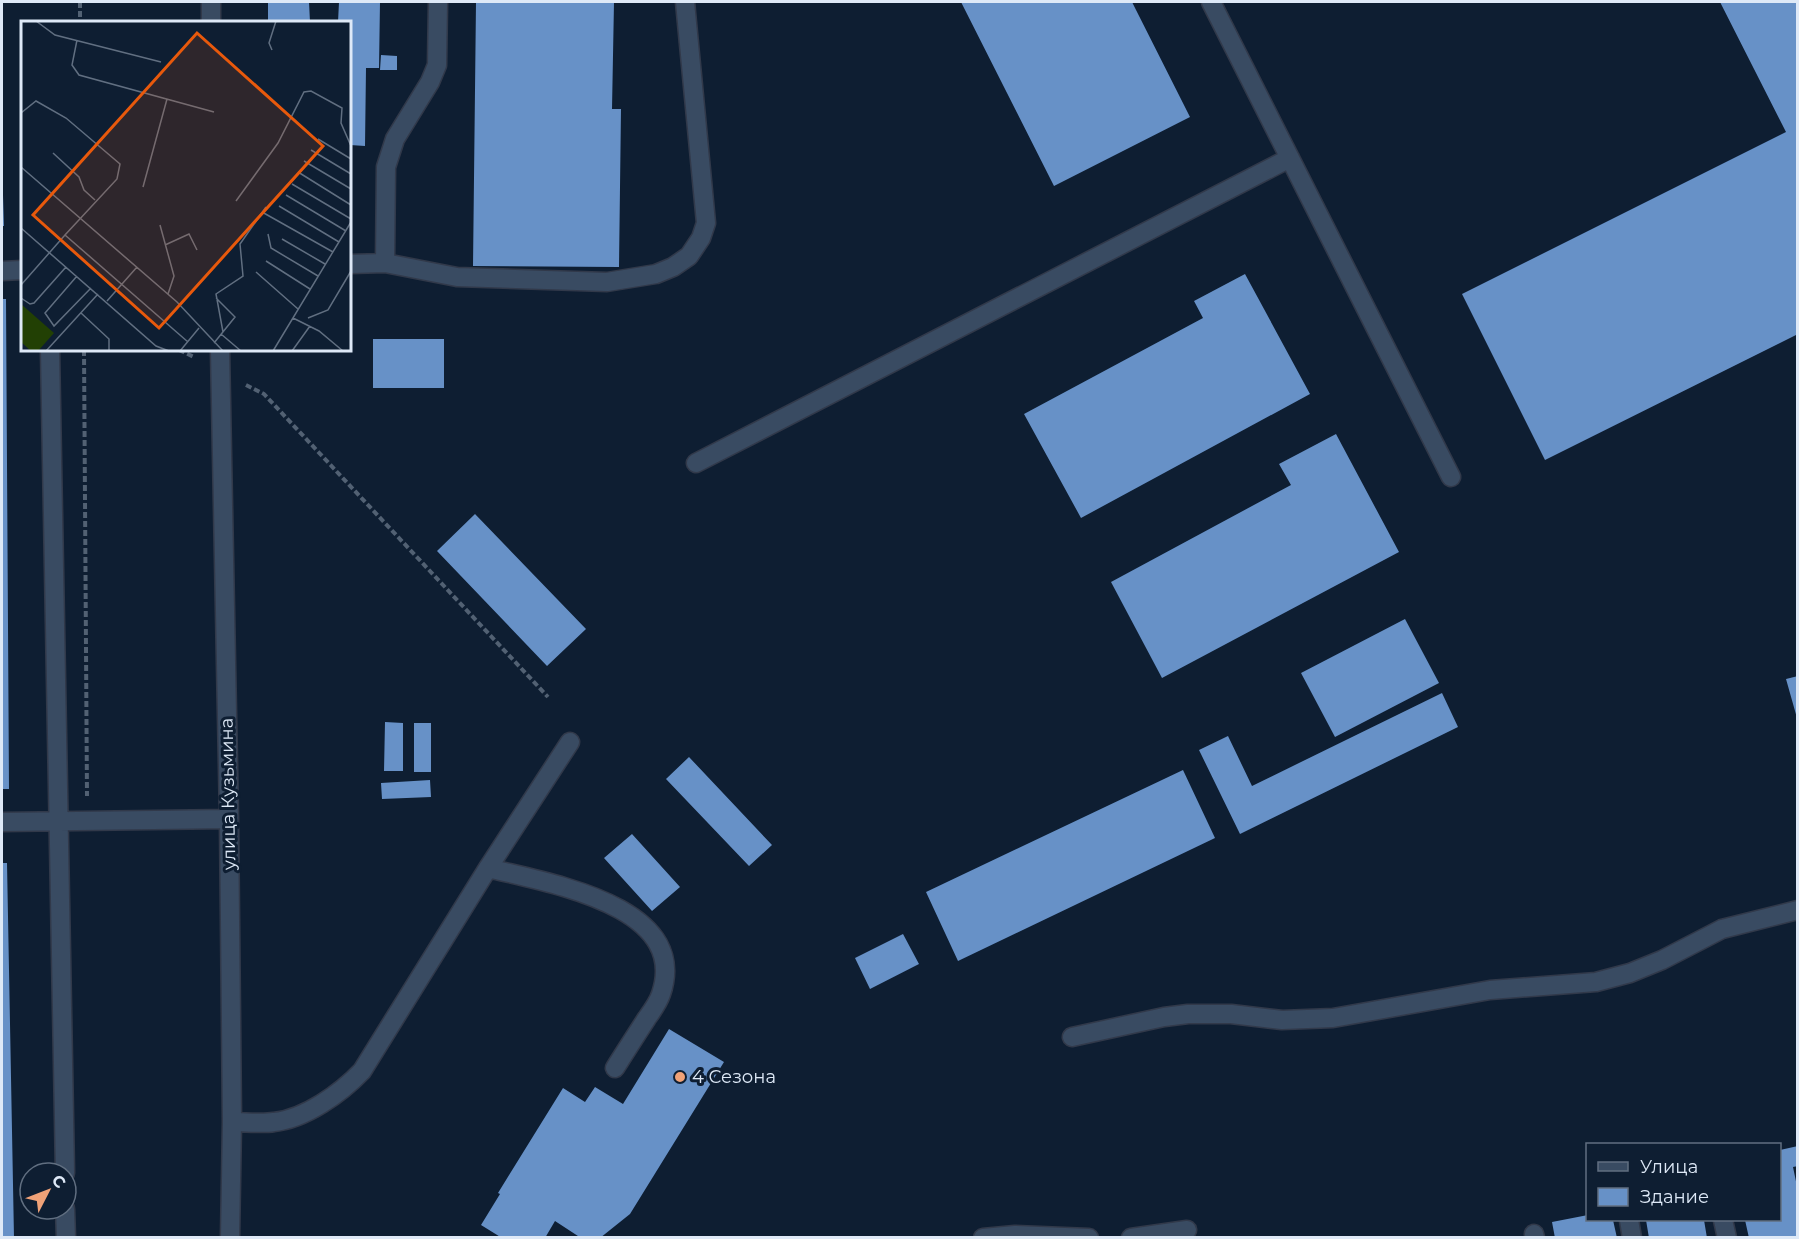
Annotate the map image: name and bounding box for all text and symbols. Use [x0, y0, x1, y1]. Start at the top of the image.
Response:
inset map [21, 21, 351, 351]
street label: улица Кузьмина [216, 718, 240, 871]
place label: 4 Сезона [692, 1066, 776, 1088]
marker: 4 Сезона [673, 1070, 687, 1084]
legend [1586, 1143, 1781, 1221]
text: Улица [1640, 1156, 1698, 1178]
north arrow [18, 1161, 78, 1221]
text: С [48, 1171, 70, 1192]
text: Здание [1640, 1186, 1709, 1208]

